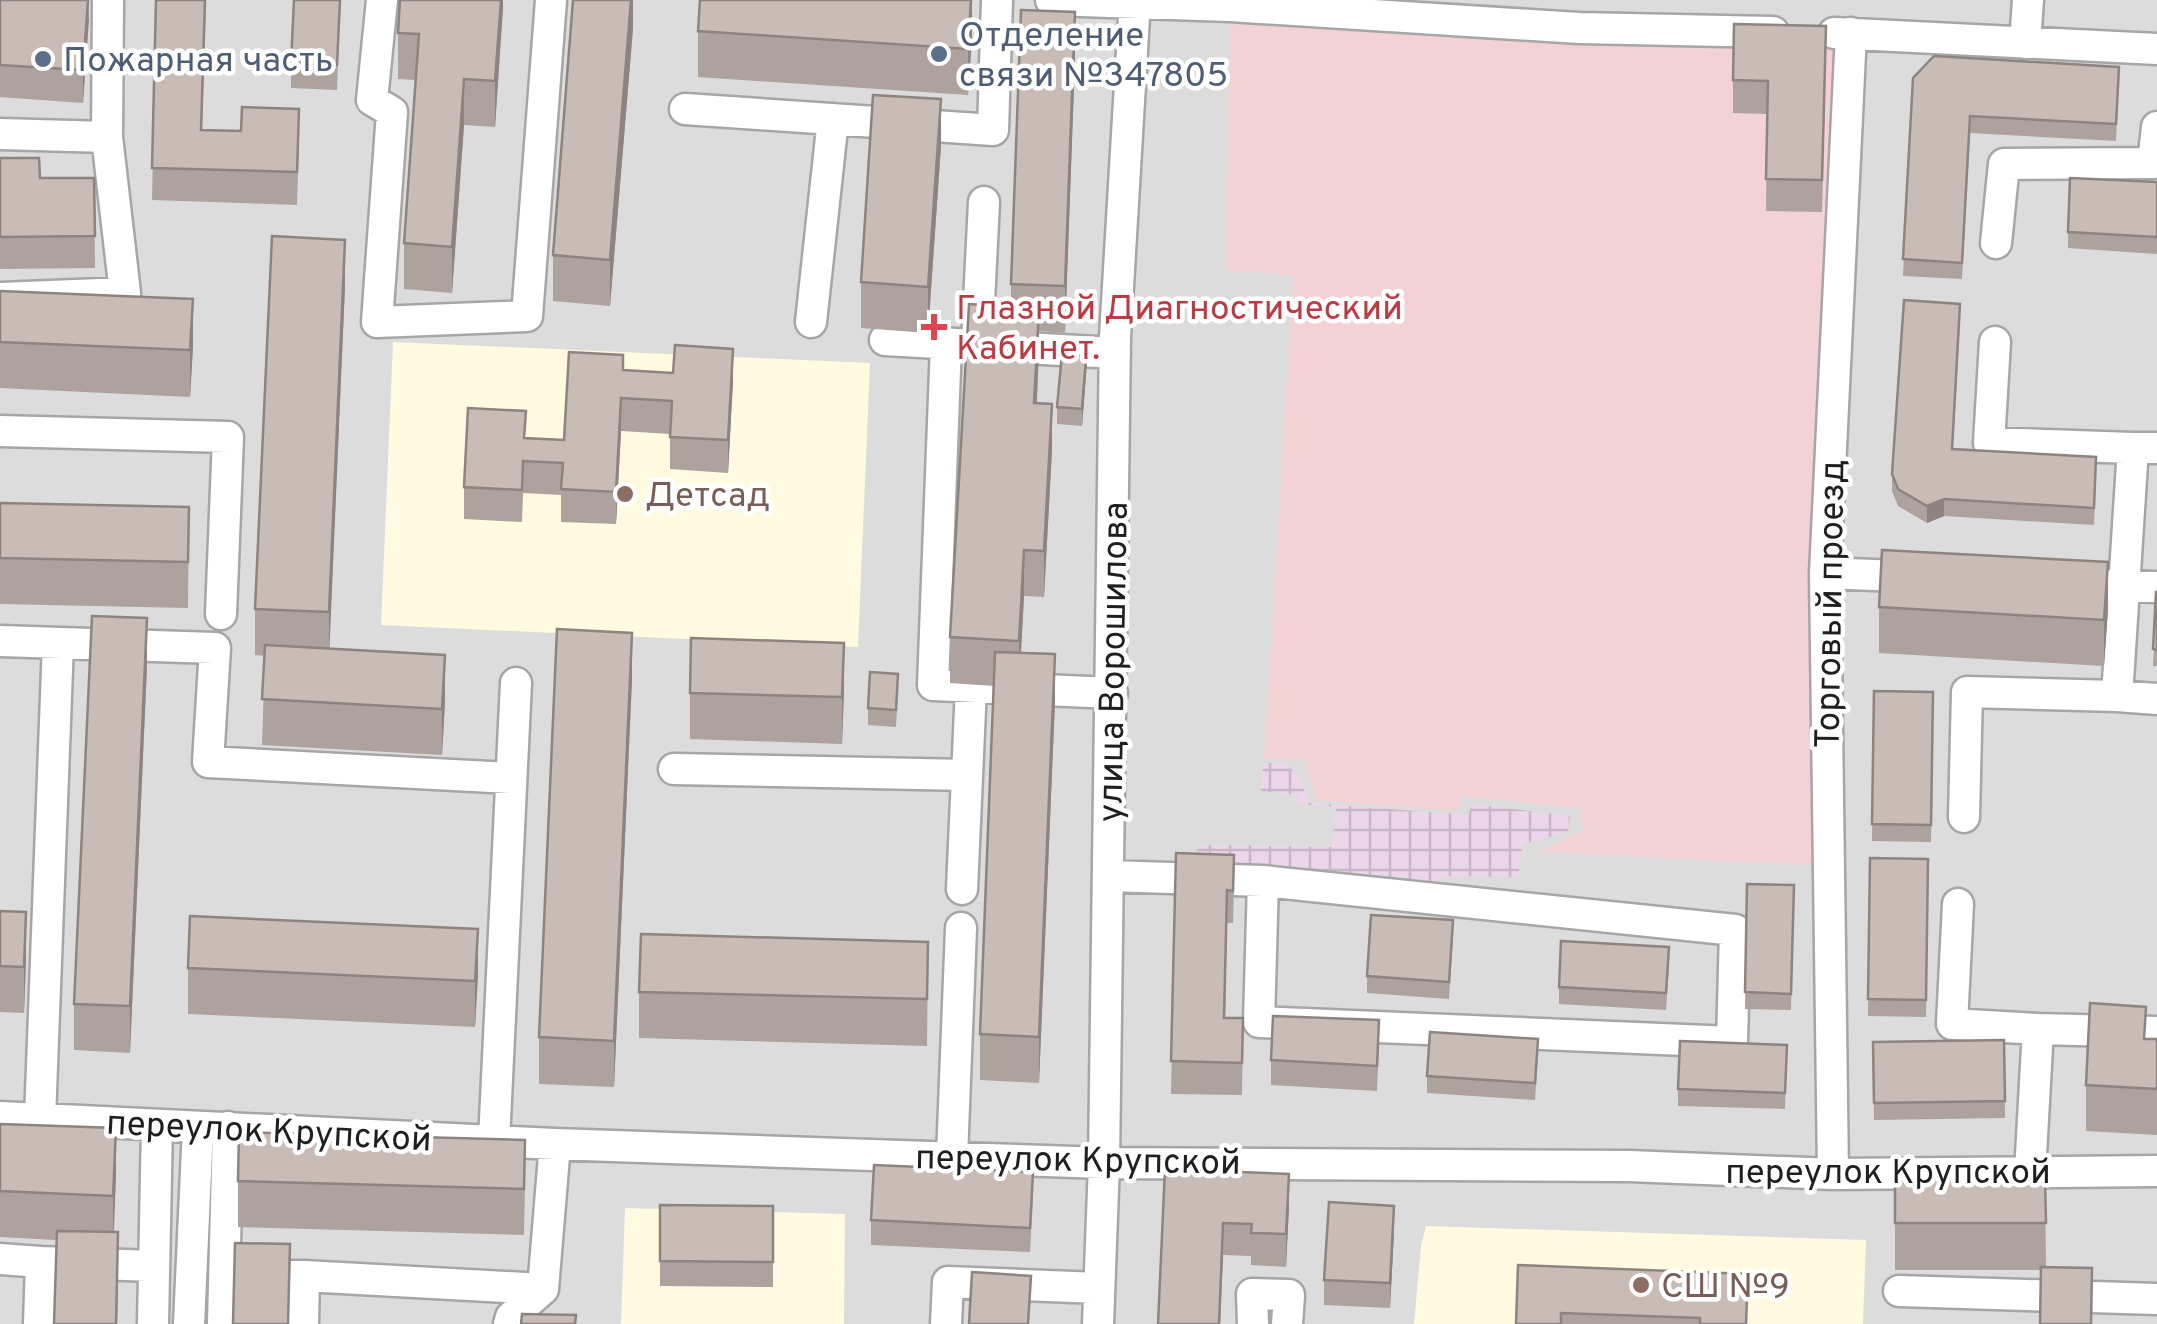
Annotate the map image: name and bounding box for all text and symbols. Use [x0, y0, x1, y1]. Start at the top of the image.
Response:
place label: Отделение связи №347805 [959, 15, 1228, 99]
place label: Пожарная часть [63, 40, 333, 84]
marker: Отделение связи №347805 [928, 43, 950, 65]
marker: Пожарная часть [32, 48, 54, 70]
place label: Глазной Диагностический Кабинет. [956, 288, 1403, 372]
marker: Глазной Диагностический Кабинет. [921, 314, 947, 340]
street label: Торговый проезд [1807, 459, 1857, 749]
place label: Детсад [645, 475, 770, 519]
marker: Детсад [614, 483, 636, 505]
street label: улица Ворошилова [1090, 501, 1140, 823]
street label: переулок Крупской [105, 1103, 433, 1163]
street label: переулок Крупской [915, 1137, 1241, 1187]
street label: переулок Крупской [1725, 1152, 2051, 1196]
place label: СШ №9 [1661, 1266, 1790, 1310]
marker: СШ №9 [1630, 1274, 1652, 1296]

